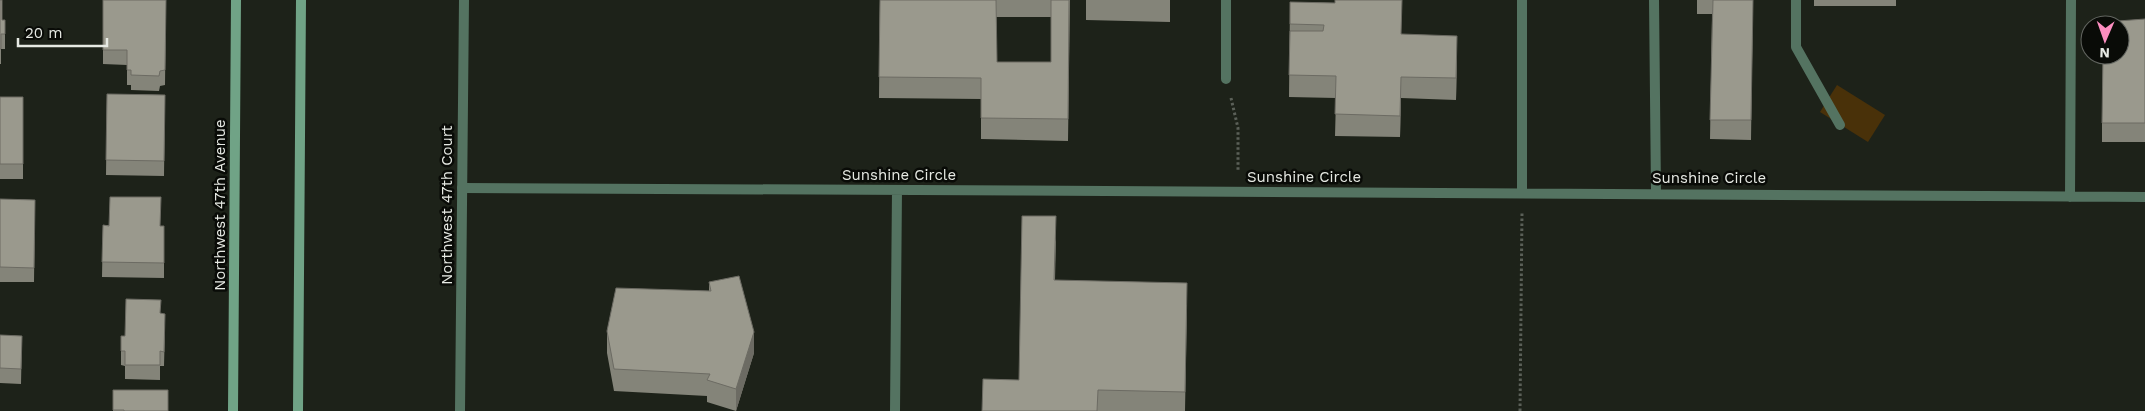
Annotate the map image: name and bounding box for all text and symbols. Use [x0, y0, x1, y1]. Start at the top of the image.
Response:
scale bar [18, 15, 106, 47]
north arrow [2080, 15, 2130, 65]
text: 20 m [25, 24, 63, 42]
text: N [2099, 45, 2110, 61]
street label: Northwest 47th Avenue [211, 119, 229, 291]
street label: Northwest 47th Court [438, 125, 456, 285]
street label: Sunshine Circle [842, 166, 956, 184]
street label: Sunshine Circle [1247, 168, 1361, 186]
street label: Sunshine Circle [1652, 169, 1766, 187]

